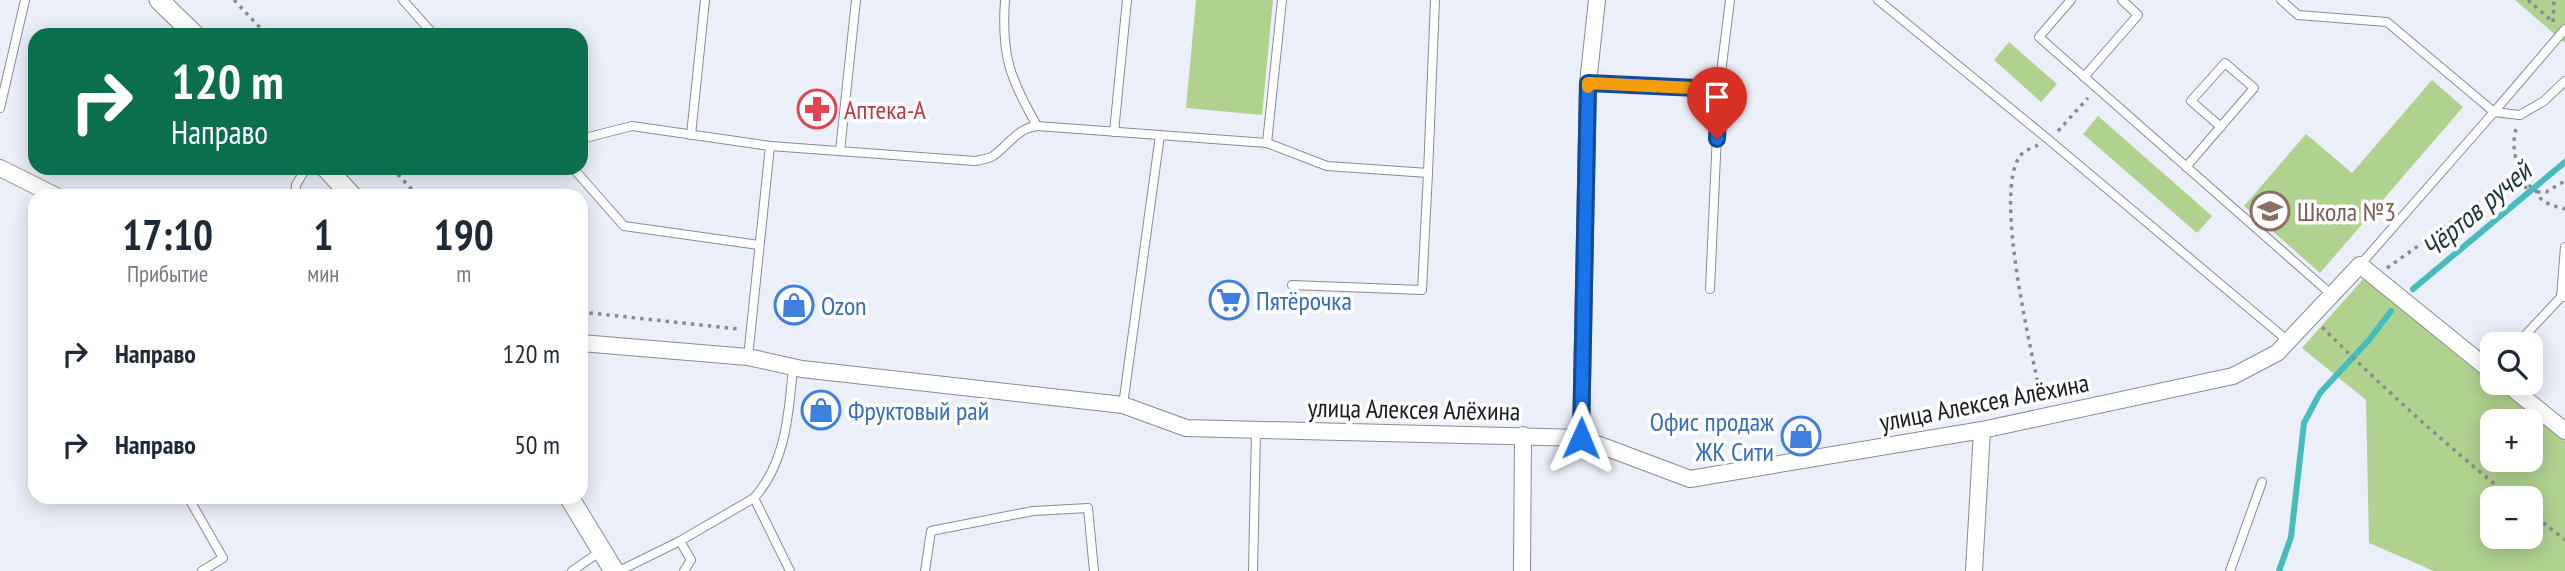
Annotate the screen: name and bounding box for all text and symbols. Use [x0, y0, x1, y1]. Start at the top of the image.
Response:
text: 120 m [171, 49, 284, 113]
icon: right [56, 56, 147, 147]
pin [1687, 67, 1747, 139]
icon: arrive [1698, 78, 1736, 116]
pharmacy icon: Аптека-А [796, 88, 838, 130]
place label: Аптека-А [844, 93, 926, 126]
text: Направо [171, 111, 268, 153]
water label: Чёртов ручей [2413, 151, 2541, 266]
school or university icon: Школа №3 [2249, 190, 2291, 232]
place label: Школа №3 [2297, 195, 2396, 228]
text: 17:10 [122, 207, 213, 262]
text: 1 [313, 207, 333, 262]
text: 190 [434, 207, 494, 262]
text: Прибытие [127, 259, 208, 288]
text: мин [307, 259, 339, 288]
text: m [456, 259, 471, 288]
supermarket icon: Пятёрочка [1208, 279, 1250, 321]
shop icon: Ozon [773, 284, 815, 326]
place label: Пятёрочка [1256, 284, 1352, 317]
place label: Ozon [821, 289, 867, 322]
map controls [2480, 332, 2543, 549]
button: search [2480, 332, 2543, 395]
icon: right [56, 335, 94, 373]
text: Направо [115, 337, 196, 370]
text: 120 m [502, 337, 560, 370]
street label: улица Алексея Алёхина [1876, 366, 2092, 438]
shop icon: Фруктовый рай [800, 389, 842, 431]
street label: улица Алексея Алёхина [1307, 391, 1521, 427]
place label: Фруктовый рай [848, 394, 989, 427]
position arrow [1544, 401, 1618, 475]
place label: Офис продаж ЖК Сити [1650, 405, 1774, 468]
button: + [2480, 409, 2543, 472]
shop icon: Офис продаж ЖК Сити [1780, 415, 1822, 457]
icon: right [56, 426, 94, 464]
text: Направо [115, 428, 196, 461]
text: 50 m [514, 428, 560, 461]
button: − [2480, 486, 2543, 549]

